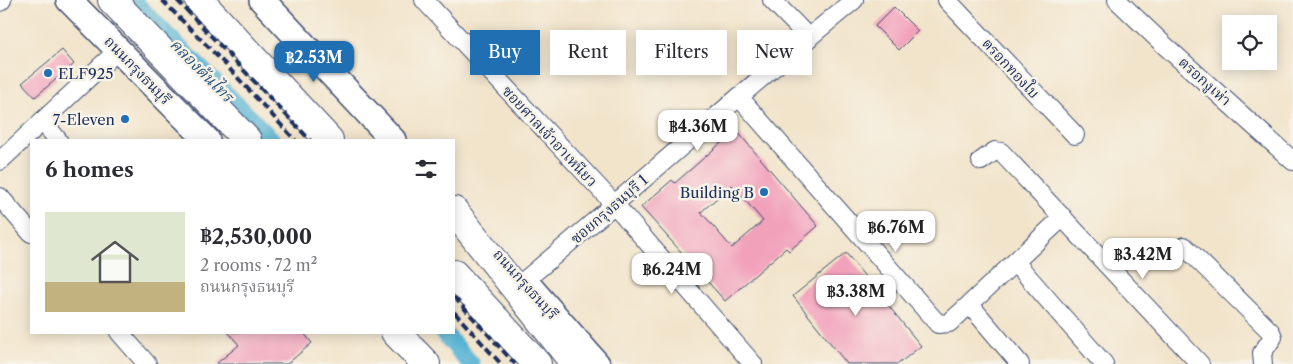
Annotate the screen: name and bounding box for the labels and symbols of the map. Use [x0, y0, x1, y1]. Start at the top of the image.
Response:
street label: ถนนกรุงธนบุรี [99, 32, 176, 110]
water label: คลองต้นไทร [166, 33, 240, 107]
street label: ตรอกทองใบ [978, 33, 1044, 102]
pin: ฿2.53M [273, 41, 355, 83]
street label: ตรอกงูเห่า [1174, 52, 1235, 110]
place label: ELF925 [58, 64, 113, 83]
marker: ELF925 [42, 67, 54, 79]
street label: ซอยศาลเจ้าอาเหนียว [498, 82, 602, 190]
place label: 7-Eleven [53, 110, 116, 129]
pin: ฿4.36M [657, 110, 739, 152]
marker: 7-Eleven [119, 113, 131, 125]
street label: ซอยกรุงธนบุรี 1 [566, 170, 653, 249]
place label: Building B [680, 183, 754, 202]
marker: Building B [758, 186, 770, 198]
pin: ฿6.76M [855, 210, 937, 253]
pin: ฿3.42M [1102, 238, 1184, 280]
street label: ถนนกรุงธนบุรี [488, 245, 563, 325]
pin: ฿6.24M [631, 252, 713, 295]
pin: ฿3.38M [815, 274, 897, 317]

